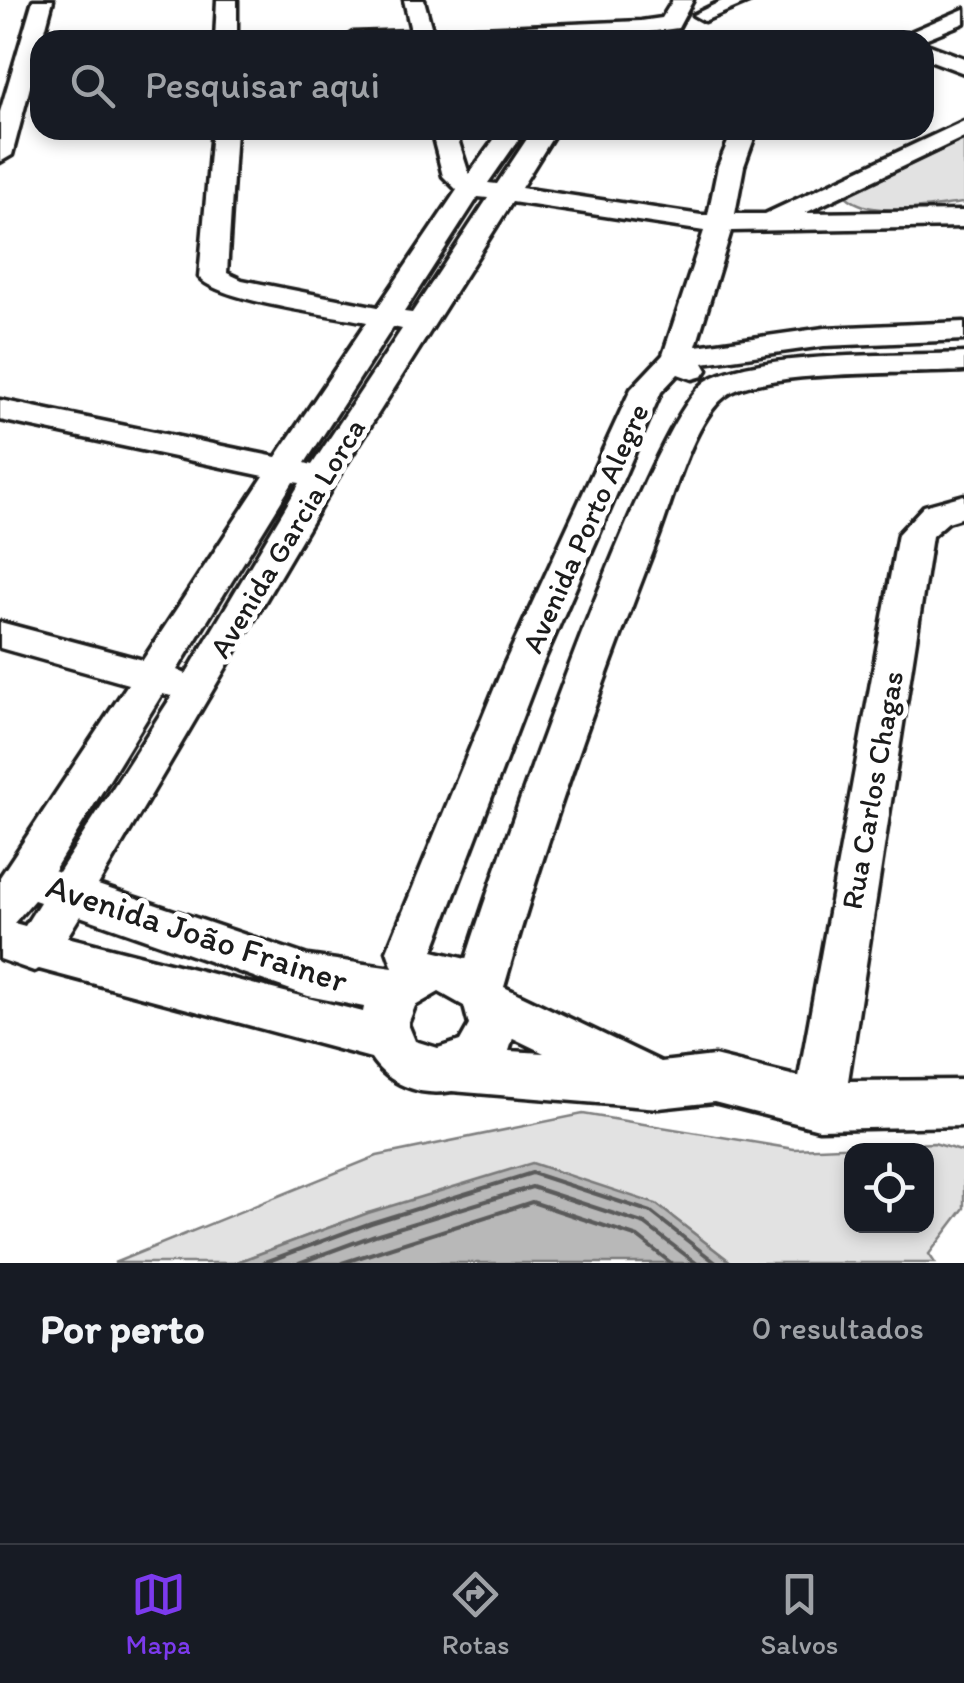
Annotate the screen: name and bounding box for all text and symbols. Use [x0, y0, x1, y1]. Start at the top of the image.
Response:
search box [30, 30, 934, 140]
icon: search [65, 58, 120, 113]
text: Pesquisar aqui [145, 62, 380, 108]
street label: Avenida Porto Alegre [513, 398, 657, 658]
street label: Avenida Garcia Lorca [201, 412, 373, 664]
street label: Rua Carlos Chagas [833, 668, 911, 912]
street label: Avenida João Frainer [41, 865, 353, 1002]
map controls [844, 1143, 934, 1233]
button: locate [844, 1143, 934, 1233]
text: Por perto [40, 1303, 205, 1354]
text: 0 resultados [752, 1309, 924, 1347]
tab: Mapa [126, 1567, 191, 1661]
tab: Rotas [442, 1567, 509, 1661]
tab: Salvos [760, 1567, 838, 1661]

